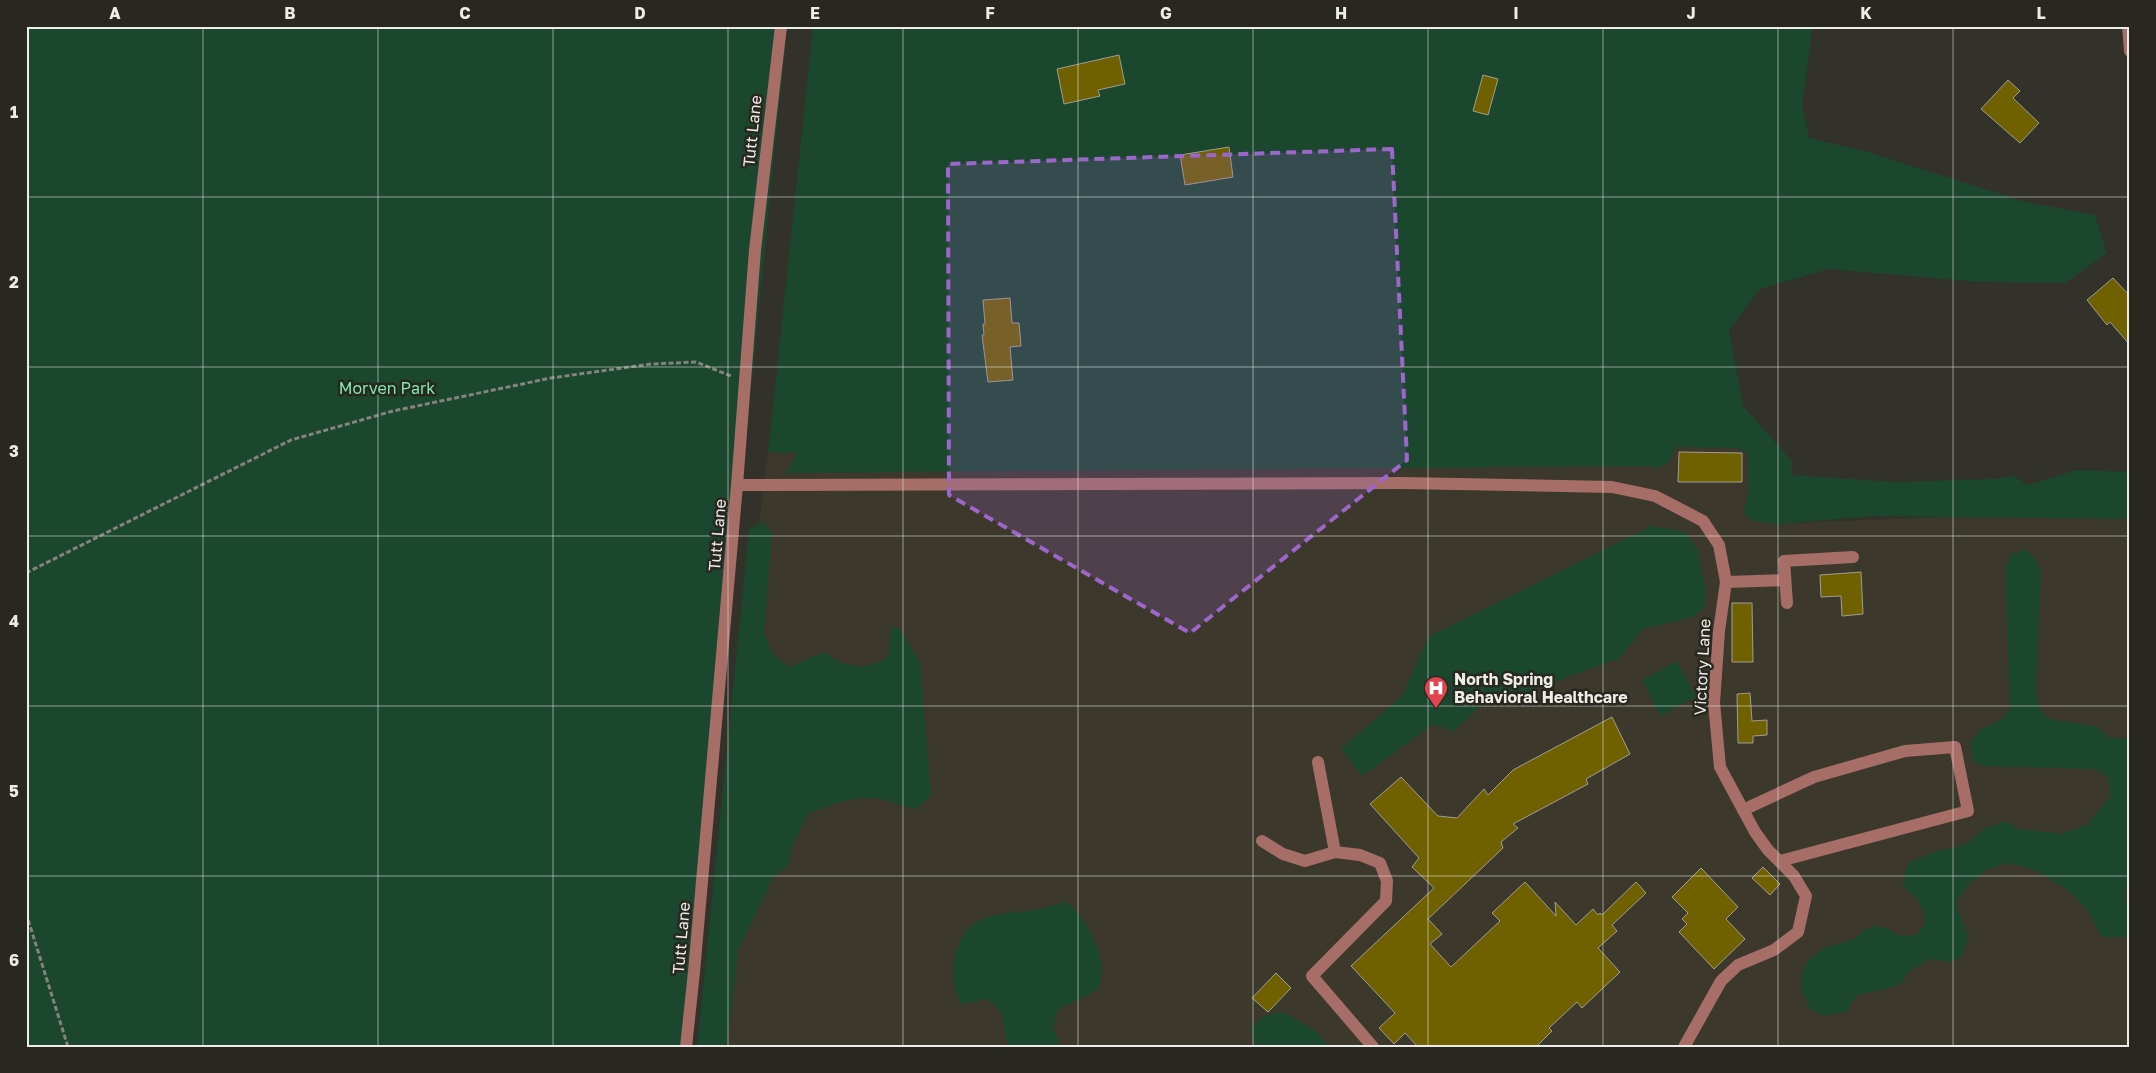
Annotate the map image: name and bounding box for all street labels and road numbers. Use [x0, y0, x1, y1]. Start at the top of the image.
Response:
street label: Tutt Lane [738, 94, 766, 168]
street label: Tutt Lane [704, 498, 730, 572]
street label: Victory Lane [1689, 618, 1715, 716]
street label: Tutt Lane [668, 901, 694, 975]

